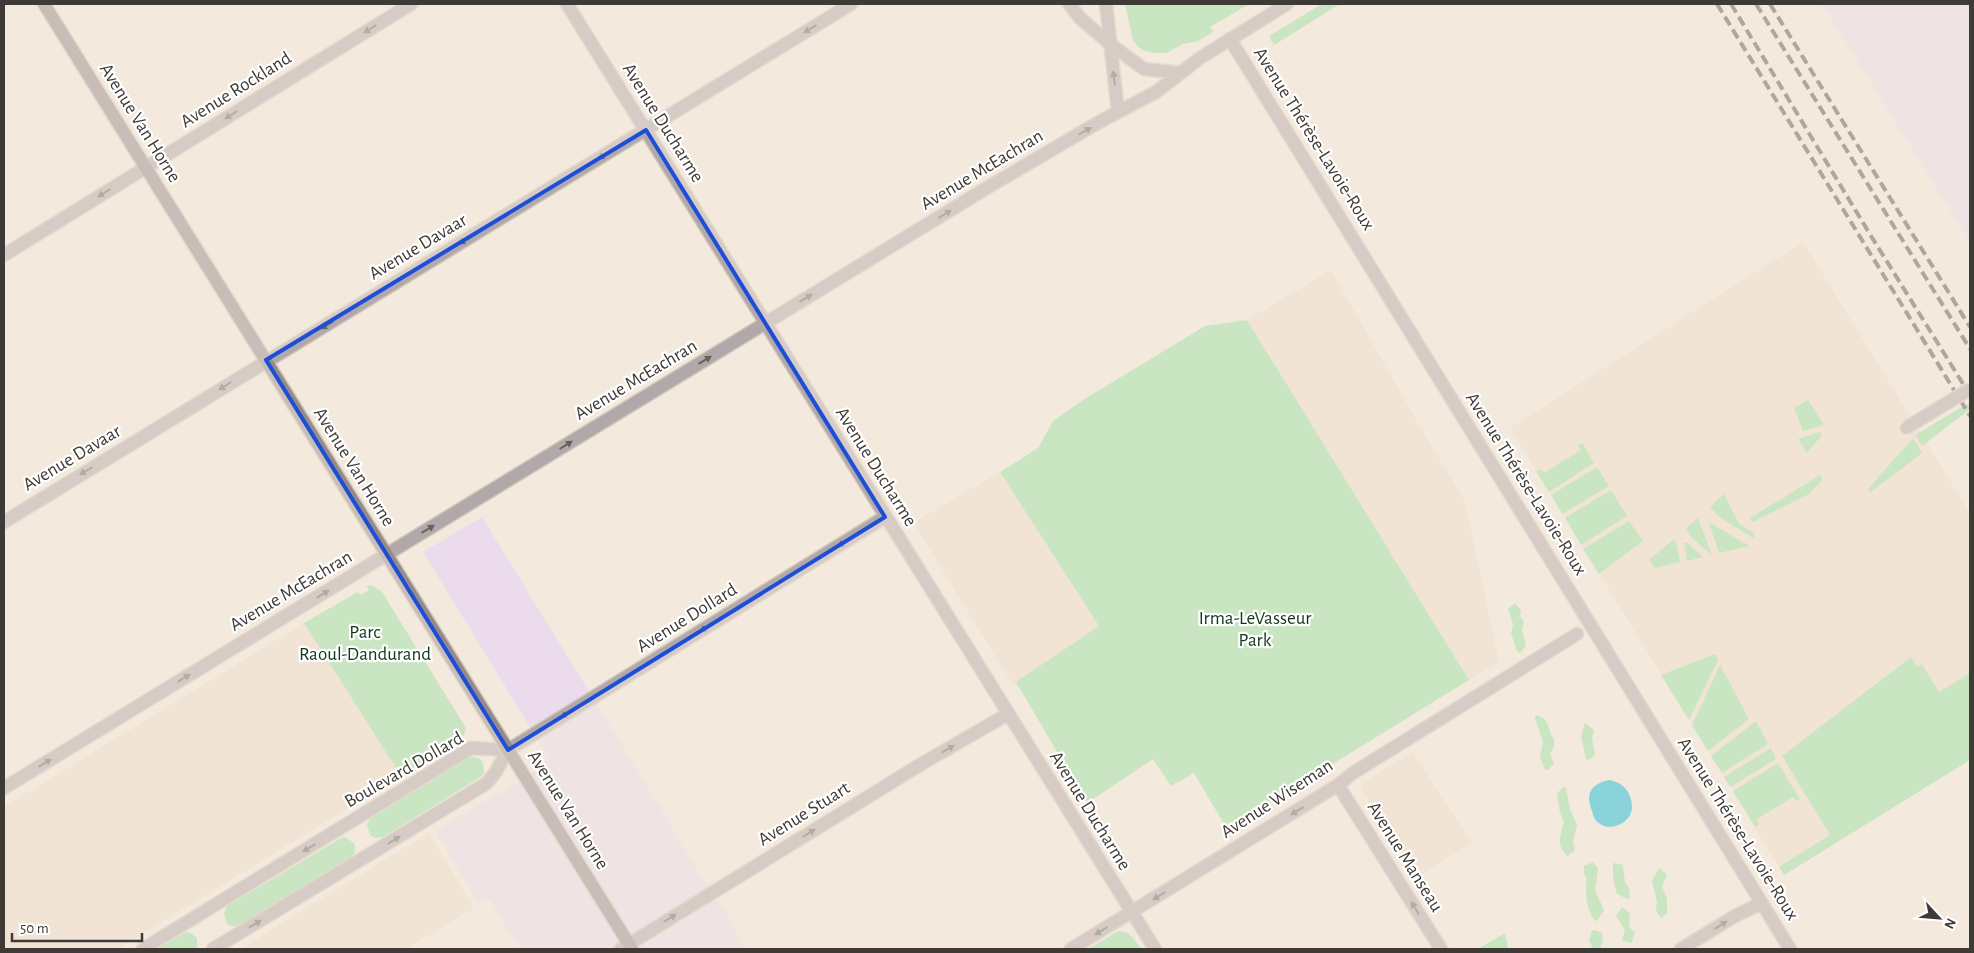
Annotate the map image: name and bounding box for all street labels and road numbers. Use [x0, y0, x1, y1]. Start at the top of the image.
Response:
street label: Avenue Thérèse-Lavoie-Roux [1250, 44, 1378, 234]
street label: Avenue Rockland [177, 48, 295, 132]
street label: Avenue Van Horne [96, 60, 184, 186]
street label: Avenue Ducharme [619, 60, 707, 186]
street label: Avenue McEachran [918, 126, 1046, 214]
street label: Avenue Davaar [366, 210, 470, 284]
street label: Avenue McEachran [572, 336, 700, 424]
street label: Avenue Thérèse-Lavoie-Roux [1462, 389, 1590, 579]
street label: Avenue Van Horne [310, 404, 398, 530]
street label: Avenue Ducharme [832, 404, 920, 530]
street label: Avenue Davaar [20, 421, 124, 495]
street label: Avenue McEachran [227, 547, 355, 635]
street label: Avenue Dollard [634, 580, 741, 656]
street label: Boulevard Dollard [341, 728, 467, 812]
street label: Avenue Thérèse-Lavoie-Roux [1674, 734, 1802, 924]
street label: Avenue Van Horne [524, 747, 612, 873]
street label: Avenue Ducharme [1046, 748, 1134, 874]
street label: Avenue Wiseman [1218, 756, 1336, 842]
street label: Avenue Stuart [755, 778, 853, 850]
street label: Avenue Manseau [1364, 799, 1447, 916]

